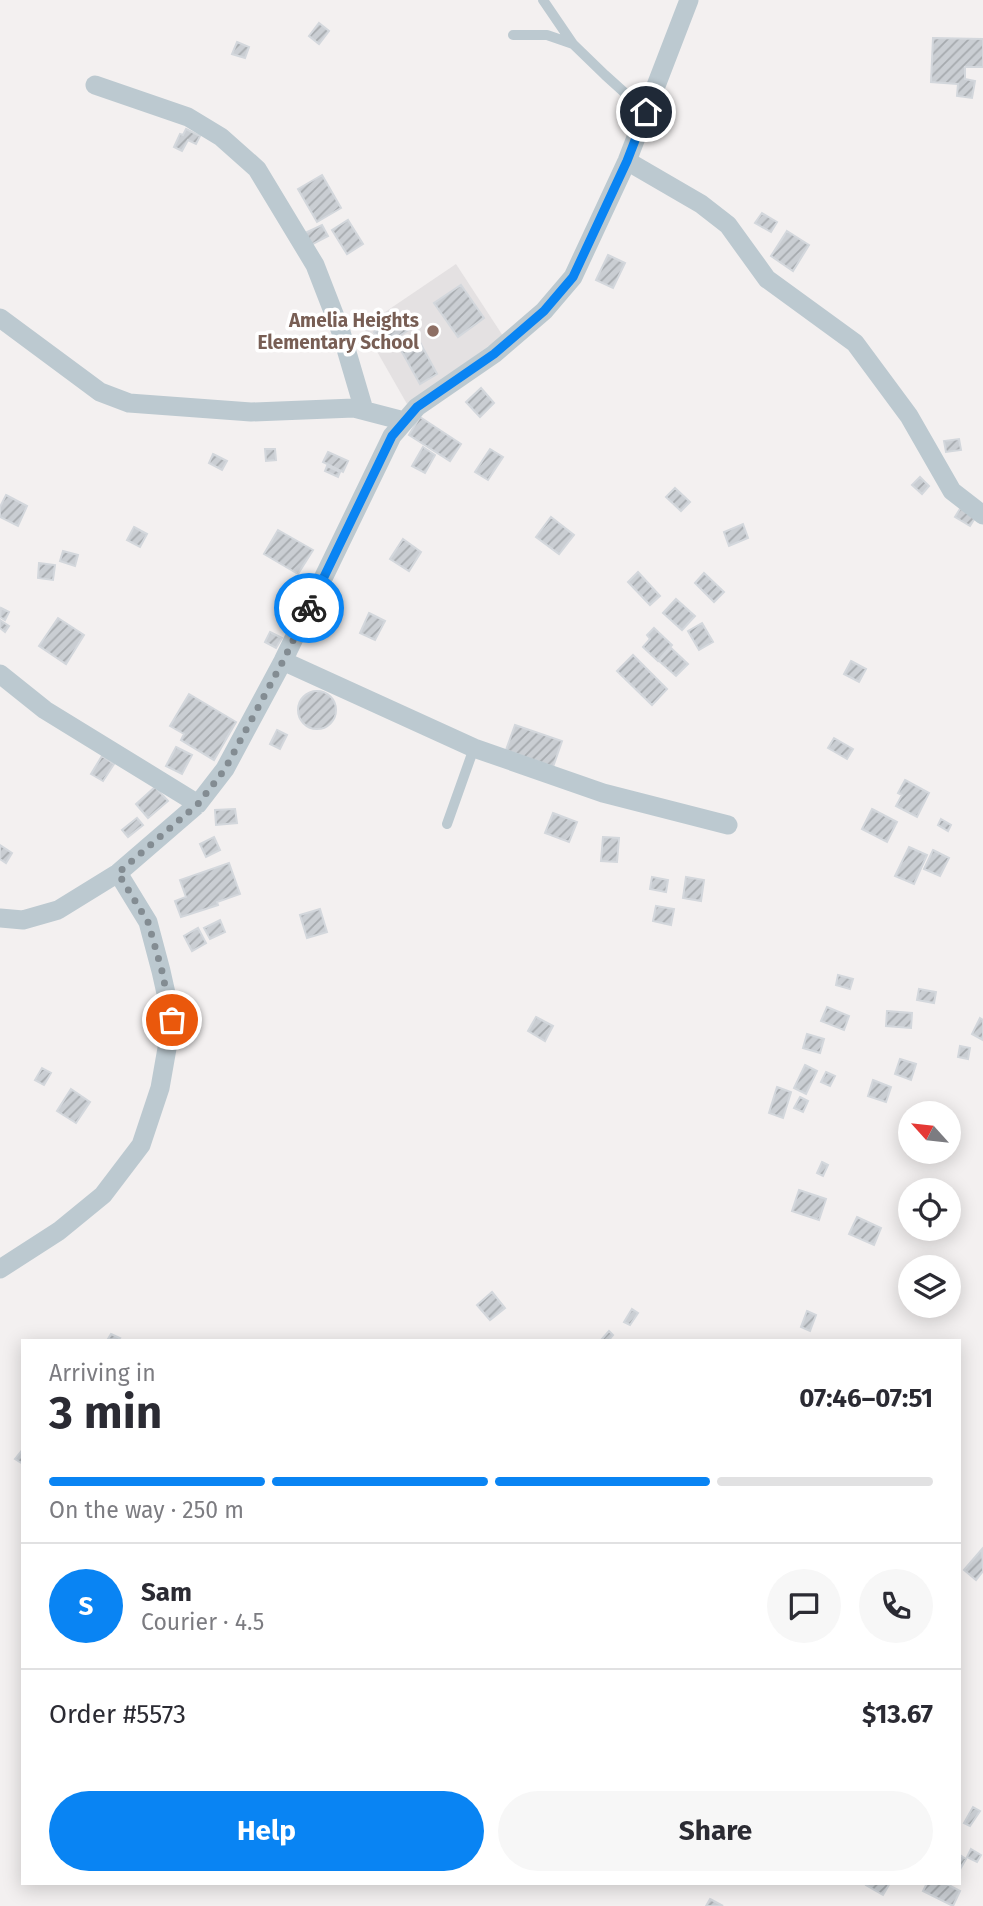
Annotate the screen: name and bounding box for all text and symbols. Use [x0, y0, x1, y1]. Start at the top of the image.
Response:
pin [616, 82, 676, 142]
icon: home [627, 93, 665, 131]
place label: Amelia Heights Elementary School [257, 309, 419, 354]
marker: Amelia Heights Elementary School [425, 323, 441, 339]
courier [274, 573, 344, 643]
icon: bike [290, 589, 328, 627]
pin [142, 990, 202, 1050]
icon: bag [153, 1001, 191, 1039]
north arrow [898, 1101, 961, 1164]
map controls [898, 1101, 961, 1318]
button: locate [898, 1178, 961, 1241]
button: layers [898, 1255, 961, 1318]
text: Arriving in [49, 1359, 156, 1387]
text: 07:46–07:51 [799, 1383, 933, 1414]
text: 3 min [49, 1385, 162, 1440]
text: On the way · 250 m [49, 1496, 244, 1524]
button: chat [767, 1569, 841, 1643]
button: phone [859, 1569, 933, 1643]
text: Sam [141, 1577, 192, 1608]
text: S [79, 1591, 93, 1622]
text: Courier · 4.5 [141, 1608, 264, 1636]
text: Order #5573 [49, 1699, 186, 1730]
text: $13.67 [862, 1699, 933, 1730]
button: Help [49, 1791, 484, 1871]
button: Share [498, 1791, 933, 1871]

